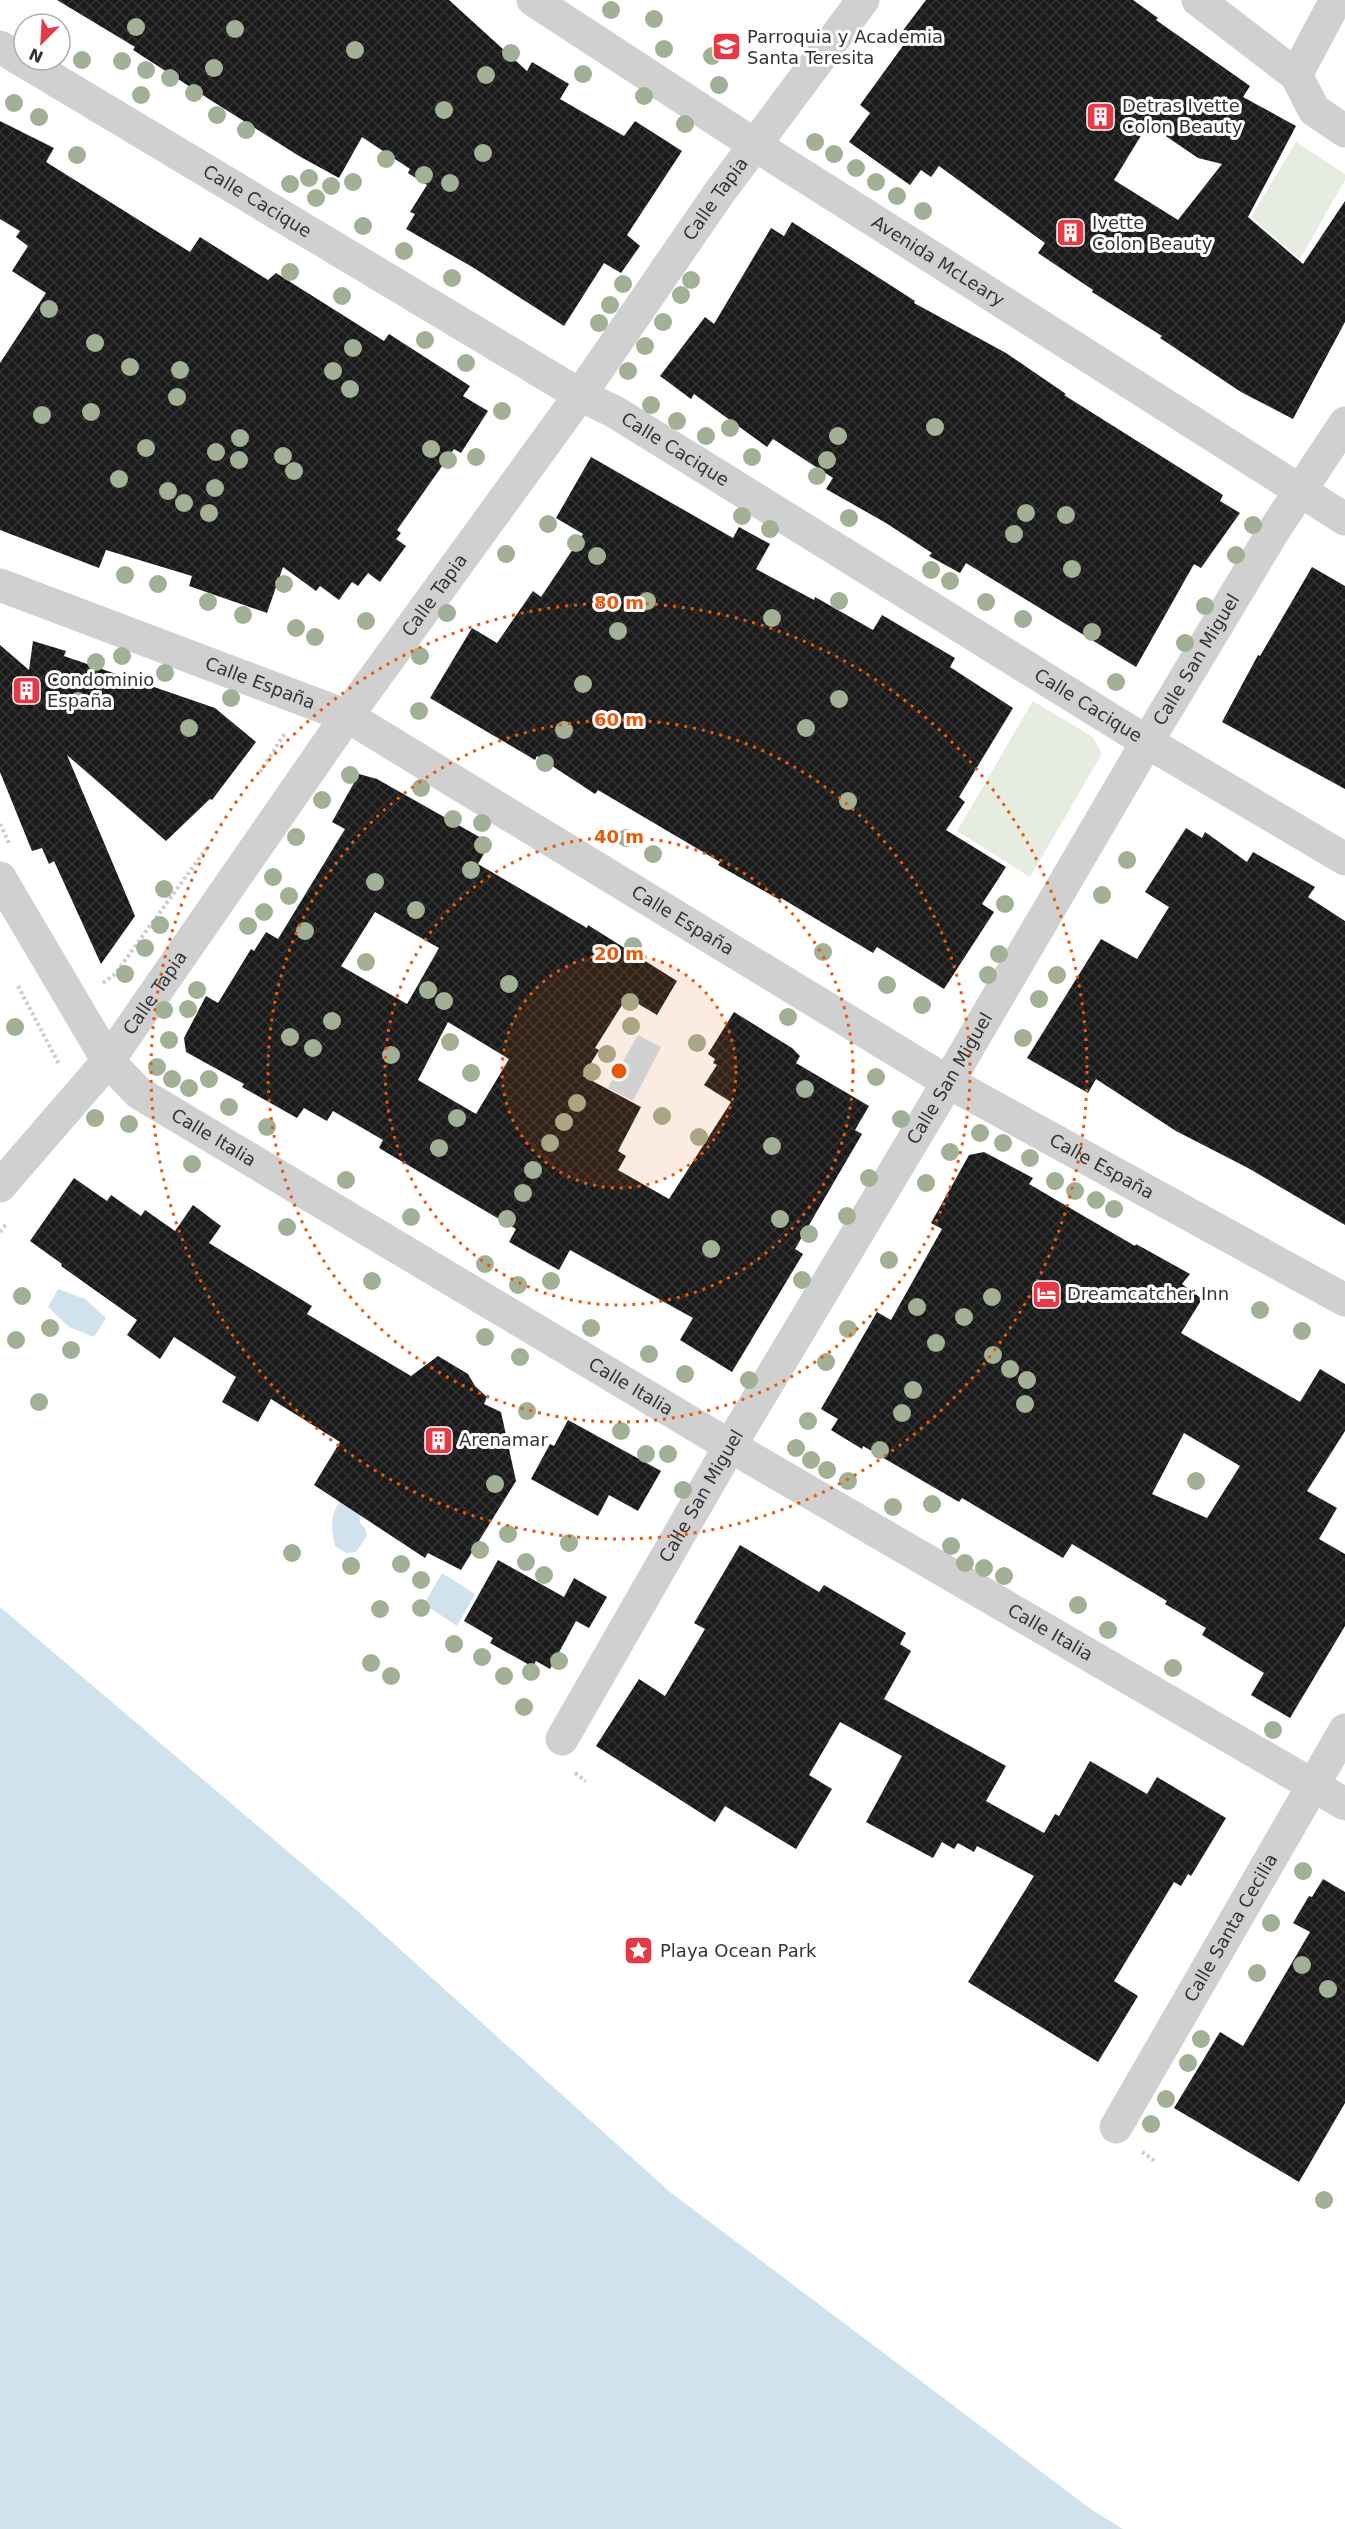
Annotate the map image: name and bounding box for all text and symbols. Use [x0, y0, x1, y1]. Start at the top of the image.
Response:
north arrow [12, 12, 72, 72]
place label: Parroquia y Academia Santa Teresita [747, 26, 943, 68]
school or university icon: Parroquia y Academia Santa Teresita [710, 31, 742, 63]
text: N [26, 44, 46, 67]
place label: Detras Ivette Colon Beauty [1122, 95, 1243, 137]
building icon: Detras Ivette Colon Beauty [1085, 100, 1117, 132]
street label: Calle Tapia [679, 153, 752, 244]
street label: Calle Cacique [199, 160, 316, 242]
street label: Avenida McLeary [868, 211, 1009, 311]
place label: Ivette Colon Beauty [1092, 212, 1213, 254]
building icon: Ivette Colon Beauty [1055, 217, 1087, 249]
street label: Calle Cacique [618, 408, 733, 490]
street label: Calle Tapia [397, 550, 471, 640]
street label: Calle San Miguel [1148, 590, 1243, 729]
text: 80 m [594, 592, 644, 613]
street label: Calle España [202, 652, 318, 713]
street label: Calle Cacique [1031, 664, 1146, 746]
place label: Condominio España [47, 669, 154, 711]
building icon: Condominio España [10, 674, 42, 706]
text: 60 m [594, 709, 644, 730]
text: 40 m [594, 826, 644, 847]
street label: Calle España [628, 881, 738, 959]
text: 20 m [594, 943, 644, 964]
street label: Calle Tapia [118, 947, 191, 1038]
street label: Calle San Miguel [902, 1008, 996, 1148]
centre of rings [609, 1061, 629, 1081]
street label: Calle Italia [168, 1104, 260, 1171]
street label: Calle España [1046, 1129, 1158, 1203]
hotel icon: Dreamcatcher Inn [1030, 1278, 1062, 1310]
place label: Dreamcatcher Inn [1067, 1283, 1229, 1304]
street label: Calle Italia [585, 1353, 677, 1420]
building icon: Arenamar [422, 1424, 454, 1456]
street label: Calle San Miguel [655, 1426, 747, 1566]
place label: Arenamar [459, 1429, 548, 1450]
street label: Calle Italia [1004, 1599, 1097, 1665]
street label: Calle Santa Cecilia [1179, 1850, 1282, 2005]
place icon: Playa Ocean Park [623, 1935, 655, 1967]
place label: Playa Ocean Park [660, 1940, 817, 1961]

